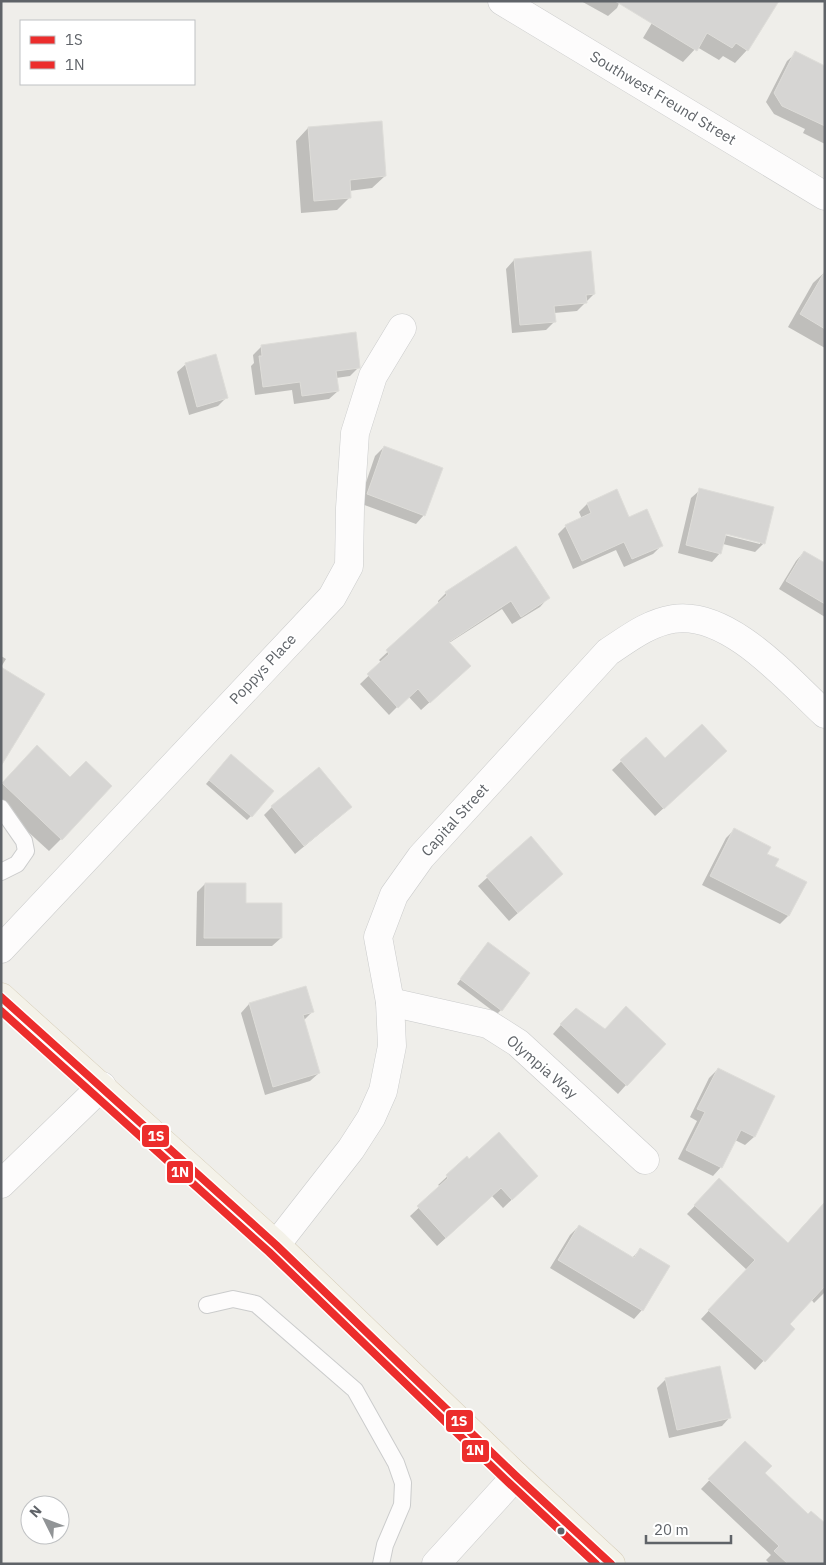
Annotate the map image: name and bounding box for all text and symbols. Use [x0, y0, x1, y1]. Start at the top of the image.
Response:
legend [20, 20, 195, 85]
text: 1S [65, 30, 83, 49]
street label: Southwest Freund Street [587, 46, 740, 149]
text: 1N [65, 55, 85, 74]
street label: Poppys Place [225, 629, 300, 708]
street label: Capital Street [417, 779, 492, 860]
street label: Olympia Way [503, 1031, 582, 1103]
line badge: 1S [141, 1124, 170, 1148]
text: 1S [147, 1127, 165, 1145]
line badge: 1N [166, 1160, 194, 1184]
text: 1N [171, 1163, 189, 1181]
line badge: 1S [445, 1409, 474, 1433]
text: 1S [450, 1412, 468, 1430]
line badge: 1N [461, 1439, 490, 1463]
text: 1N [466, 1441, 484, 1459]
north arrow [20, 1495, 70, 1545]
text: N [25, 1502, 45, 1521]
scale bar [646, 1512, 731, 1544]
text: 20 m [654, 1520, 689, 1539]
unlabelled marker [556, 1526, 566, 1536]

